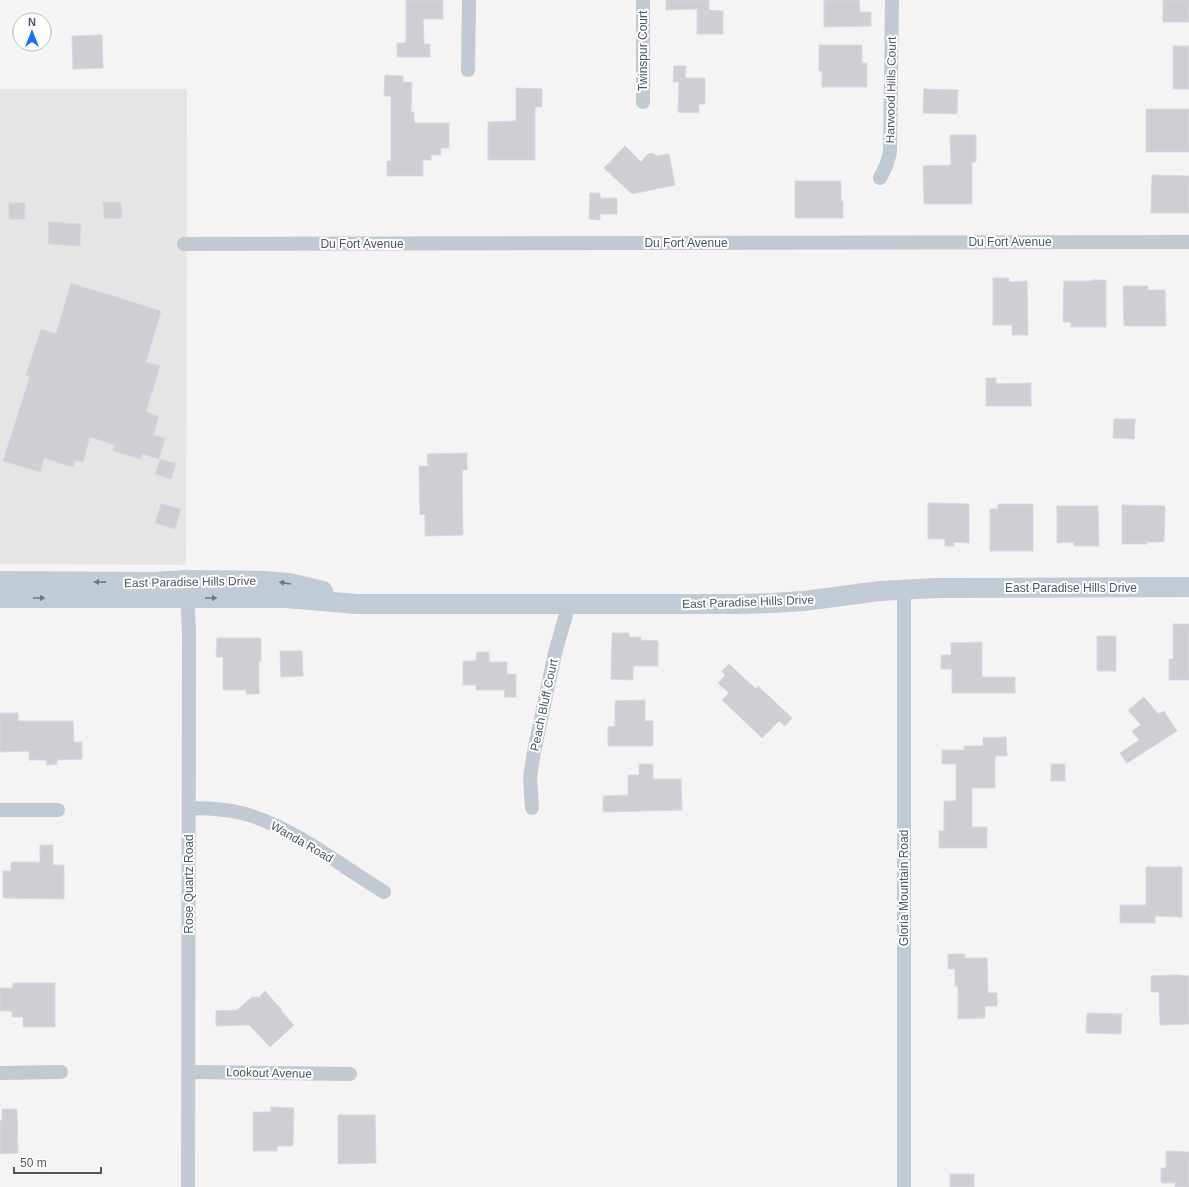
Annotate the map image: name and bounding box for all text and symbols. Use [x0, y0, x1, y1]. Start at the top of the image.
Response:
street label: Twinspur Court [636, 10, 650, 91]
north arrow [12, 12, 52, 52]
text: N [28, 16, 36, 28]
street label: Harwood Hills Court [883, 36, 899, 143]
street label: Du Fort Avenue [968, 235, 1052, 249]
street label: Du Fort Avenue [644, 236, 728, 250]
street label: Du Fort Avenue [320, 237, 404, 251]
street label: East Paradise Hills Drive [124, 574, 256, 590]
one-way arrow [93, 579, 106, 585]
one-way arrow [279, 580, 292, 586]
street label: East Paradise Hills Drive [1005, 581, 1137, 595]
street label: East Paradise Hills Drive [682, 593, 815, 611]
one-way arrow [33, 595, 46, 601]
one-way arrow [205, 595, 218, 601]
street label: Peach Bluff Court [527, 657, 561, 752]
street label: Wanda Road [268, 819, 336, 865]
street label: Gloria Mountain Road [897, 830, 911, 946]
street label: Rose Quartz Road [182, 834, 196, 934]
street label: Lookout Avenue [226, 1065, 312, 1081]
scale bar [14, 1149, 101, 1175]
text: 50 m [20, 1156, 47, 1170]

